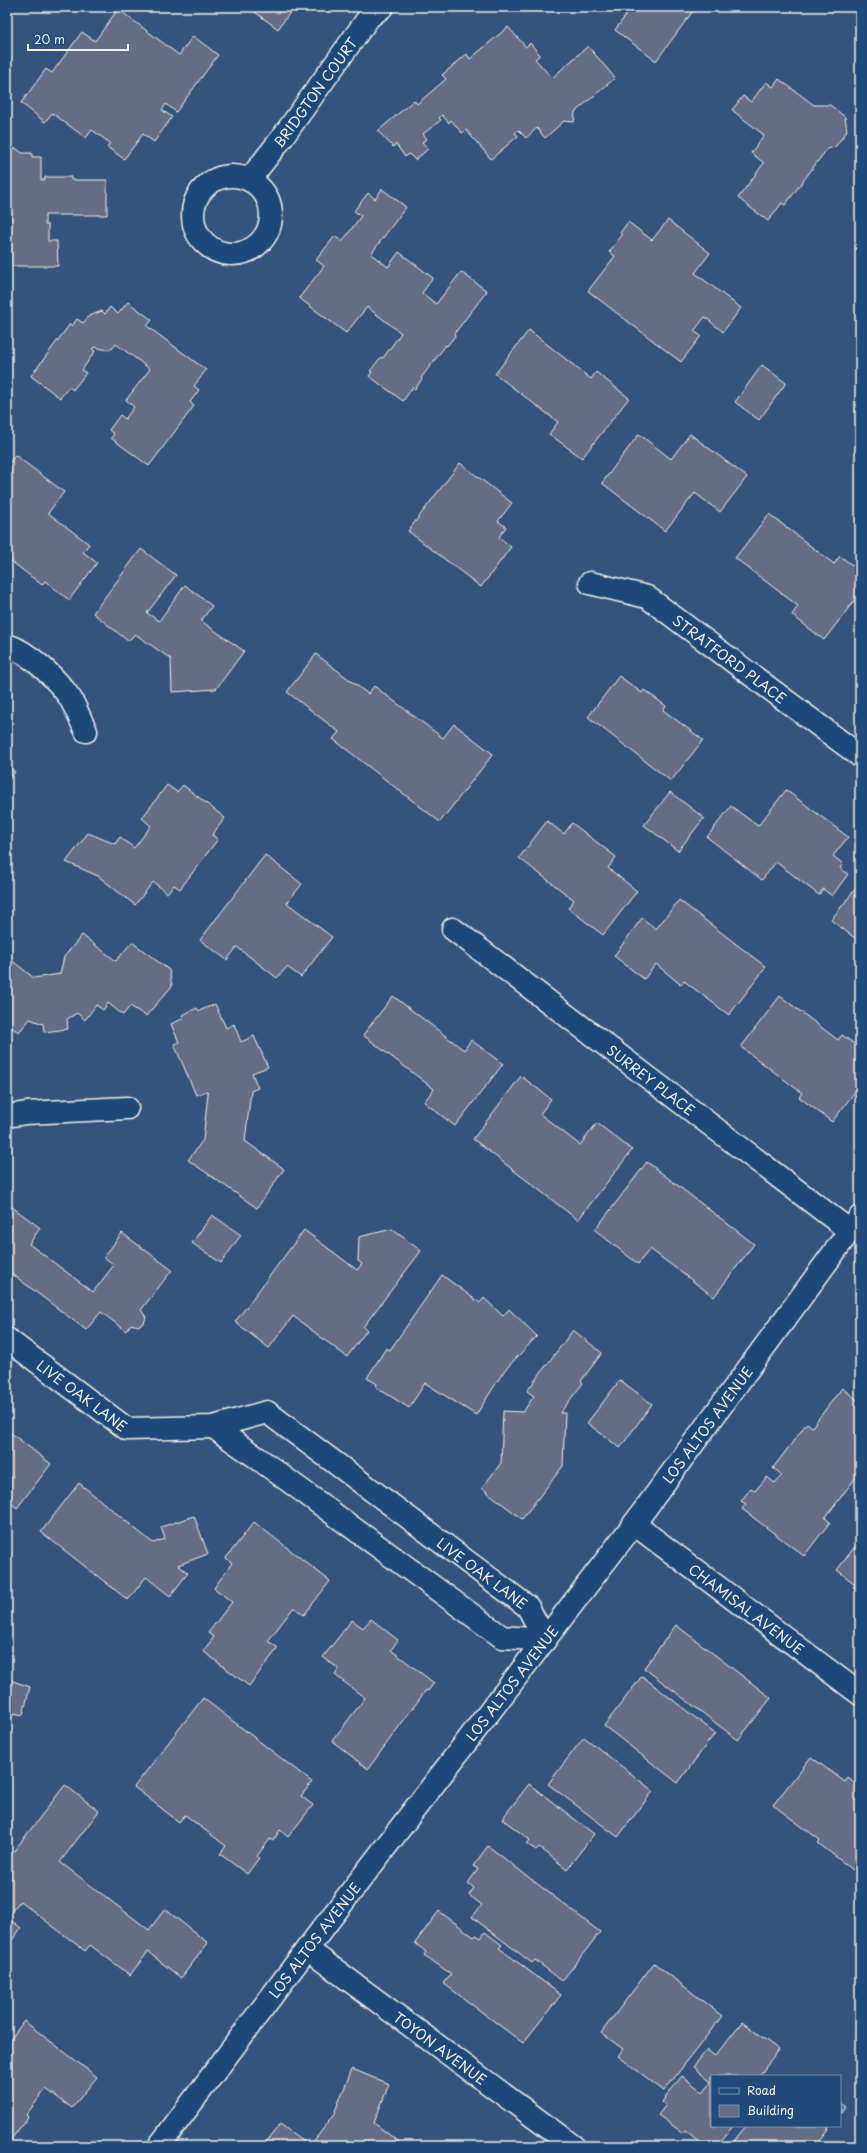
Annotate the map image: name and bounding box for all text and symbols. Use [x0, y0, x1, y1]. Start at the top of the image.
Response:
scale bar [28, 26, 128, 52]
text: 20 m [34, 30, 65, 48]
street label: BRIDGTON COURT [268, 32, 362, 152]
street label: STRATFORD PLACE [669, 609, 791, 708]
street label: SURREY PLACE [603, 1039, 700, 1120]
street label: LIVE OAK LANE [33, 1354, 132, 1436]
street label: LOS ALTOS AVENUE [657, 1362, 757, 1488]
street label: LIVE OAK LANE [433, 1532, 532, 1614]
street label: CHAMISAL AVENUE [685, 1558, 809, 1659]
street label: LOS ALTOS AVENUE [460, 1621, 563, 1745]
street label: LOS ALTOS AVENUE [263, 1877, 365, 2002]
street label: TOYON AVENUE [389, 2006, 492, 2089]
legend [711, 2075, 841, 2127]
text: Road [747, 2081, 776, 2099]
text: Building [747, 2101, 794, 2119]

